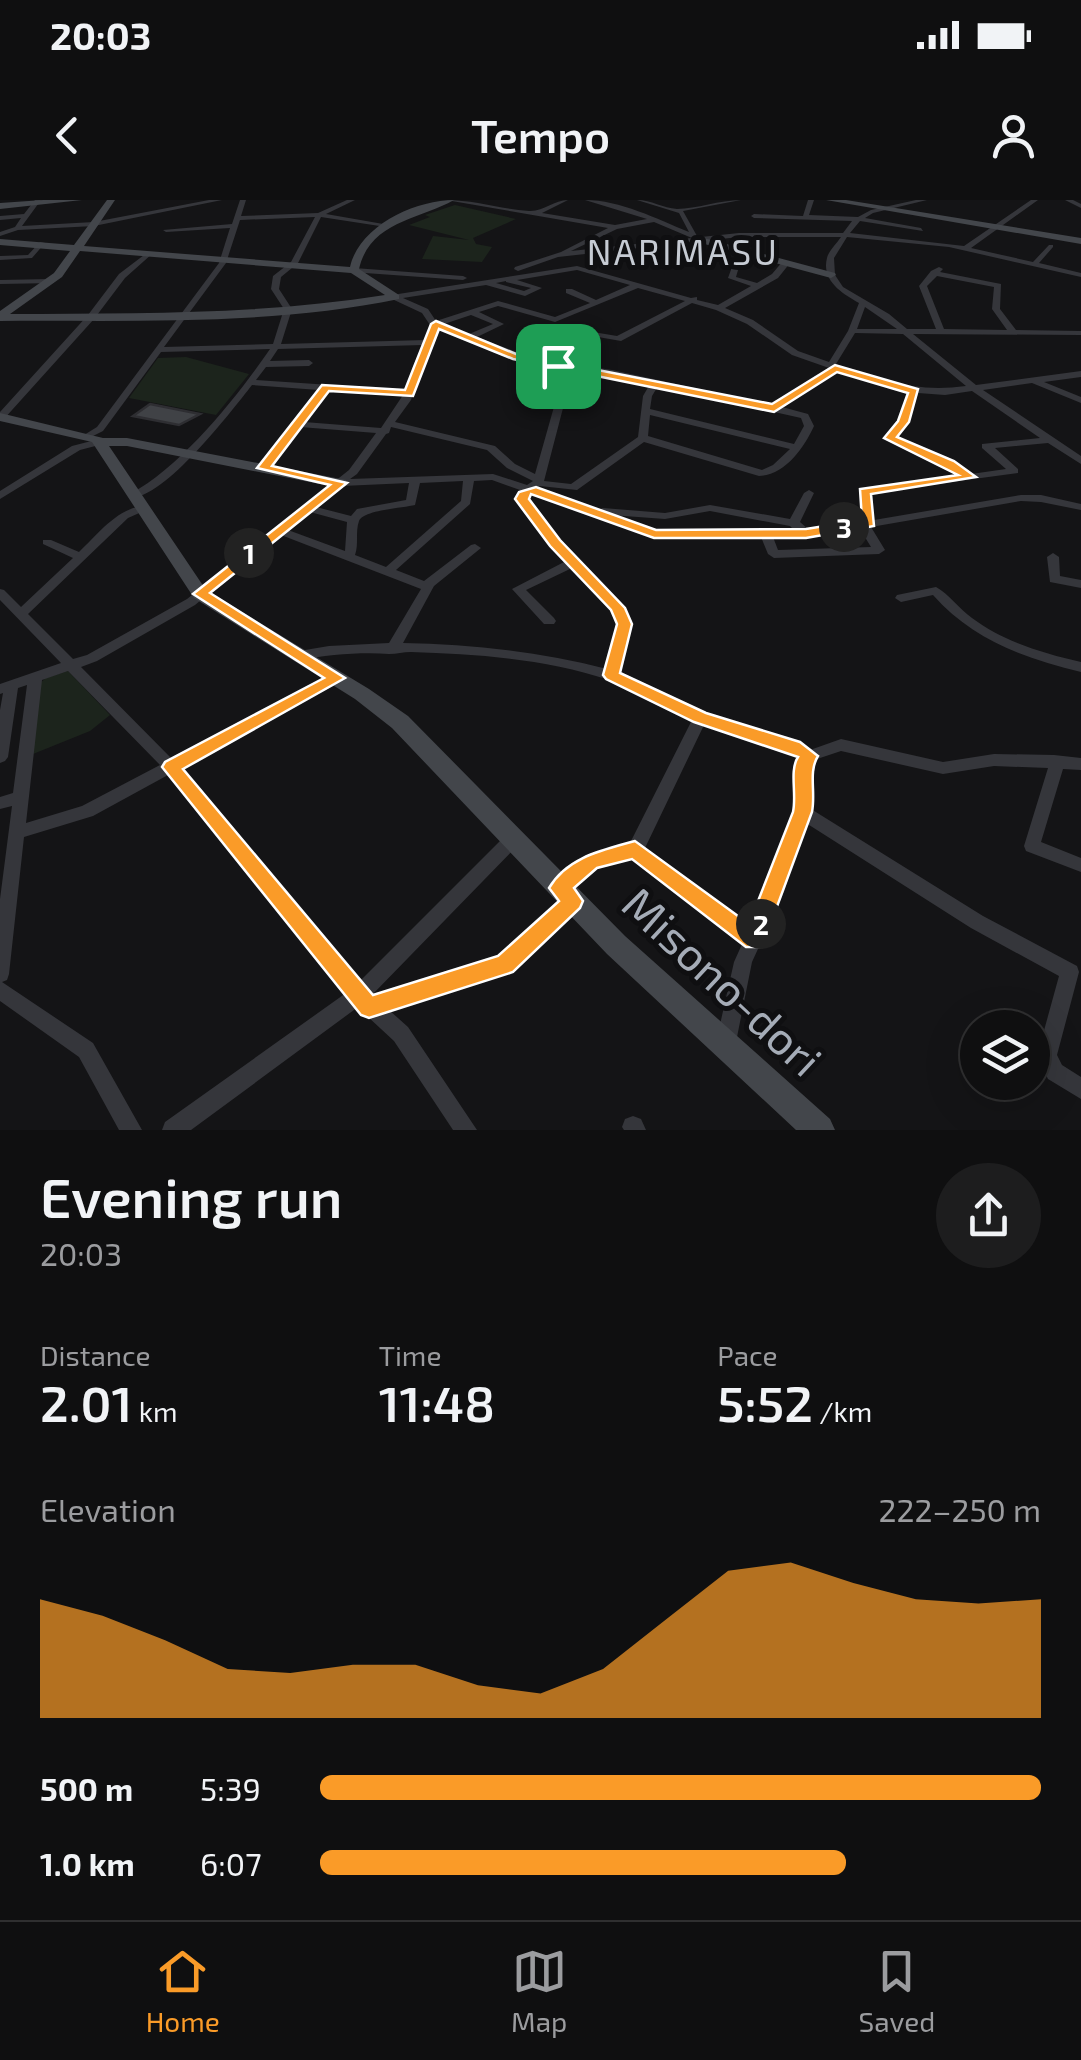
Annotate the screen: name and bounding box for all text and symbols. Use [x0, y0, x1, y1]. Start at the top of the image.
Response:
text: 20:03 [50, 12, 151, 58]
icon: back [40, 108, 95, 163]
text: Tempo [471, 108, 610, 162]
icon: person [986, 108, 1041, 163]
district label: NARIMASU [587, 230, 779, 272]
pin [516, 324, 601, 409]
icon: arrive [531, 339, 586, 394]
pin: 3 [819, 502, 869, 552]
text: 3 [836, 510, 852, 544]
pin: 1 [224, 528, 274, 578]
text: 1 [243, 536, 255, 570]
street label: Misono-dori [613, 875, 834, 1086]
pin: 2 [736, 899, 786, 949]
text: 2 [753, 907, 769, 941]
map controls [960, 1010, 1050, 1100]
button: layers [960, 1010, 1050, 1100]
text: Evening run [40, 1163, 342, 1229]
button: share [936, 1163, 1041, 1268]
text: 20:03 [40, 1234, 122, 1272]
text: Distance [40, 1338, 151, 1372]
text: Time [379, 1338, 441, 1372]
text: Pace [717, 1338, 778, 1372]
text: 2.01 [40, 1372, 132, 1432]
text: 11:48 [379, 1372, 495, 1432]
text: 5:52 [717, 1372, 813, 1432]
text: km [132, 1394, 177, 1428]
text: /km [813, 1394, 872, 1428]
text: Elevation [40, 1490, 176, 1528]
text: 222–250 m [879, 1490, 1041, 1528]
text: 500 m [40, 1769, 133, 1807]
text: 5:39 [200, 1769, 261, 1807]
text: 1.0 km [40, 1844, 135, 1882]
text: 6:07 [200, 1844, 262, 1882]
tab: Home [146, 1944, 220, 2038]
tab: Map [511, 1944, 567, 2038]
tab: Saved [859, 1944, 935, 2038]

